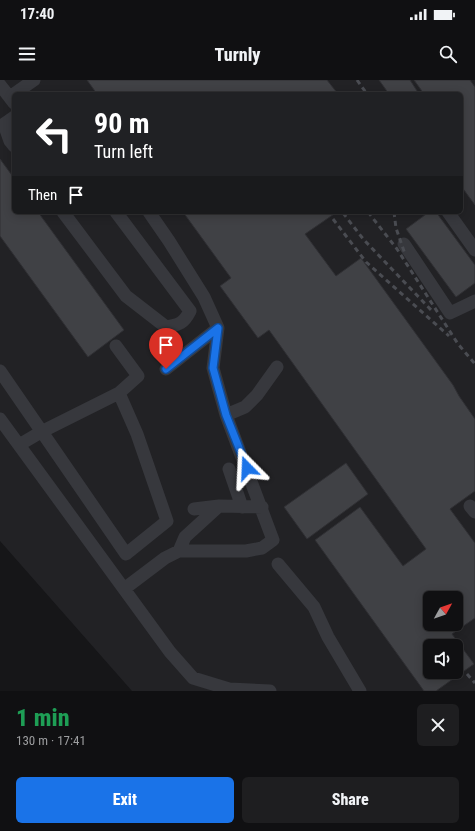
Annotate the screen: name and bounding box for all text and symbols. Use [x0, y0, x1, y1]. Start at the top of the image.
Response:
text: 17:40 [20, 5, 54, 23]
icon: menu [16, 43, 38, 65]
icon: search [437, 43, 459, 65]
text: Turnly [215, 44, 260, 65]
text: 90 m [94, 107, 150, 140]
icon: left [28, 108, 80, 160]
text: Turn left [94, 141, 153, 162]
icon: arrive [65, 184, 87, 206]
text: Then [28, 186, 57, 204]
pin [149, 328, 183, 369]
icon: arrive [155, 334, 177, 356]
position arrow [226, 447, 268, 489]
north arrow [423, 591, 463, 631]
map controls [423, 591, 463, 679]
button: sound [423, 639, 463, 679]
text: 1 min [16, 704, 70, 732]
button: close [417, 704, 459, 746]
text: 130 m · 17:41 [16, 733, 86, 748]
button: Exit [16, 777, 234, 823]
button: Share [242, 777, 459, 823]

